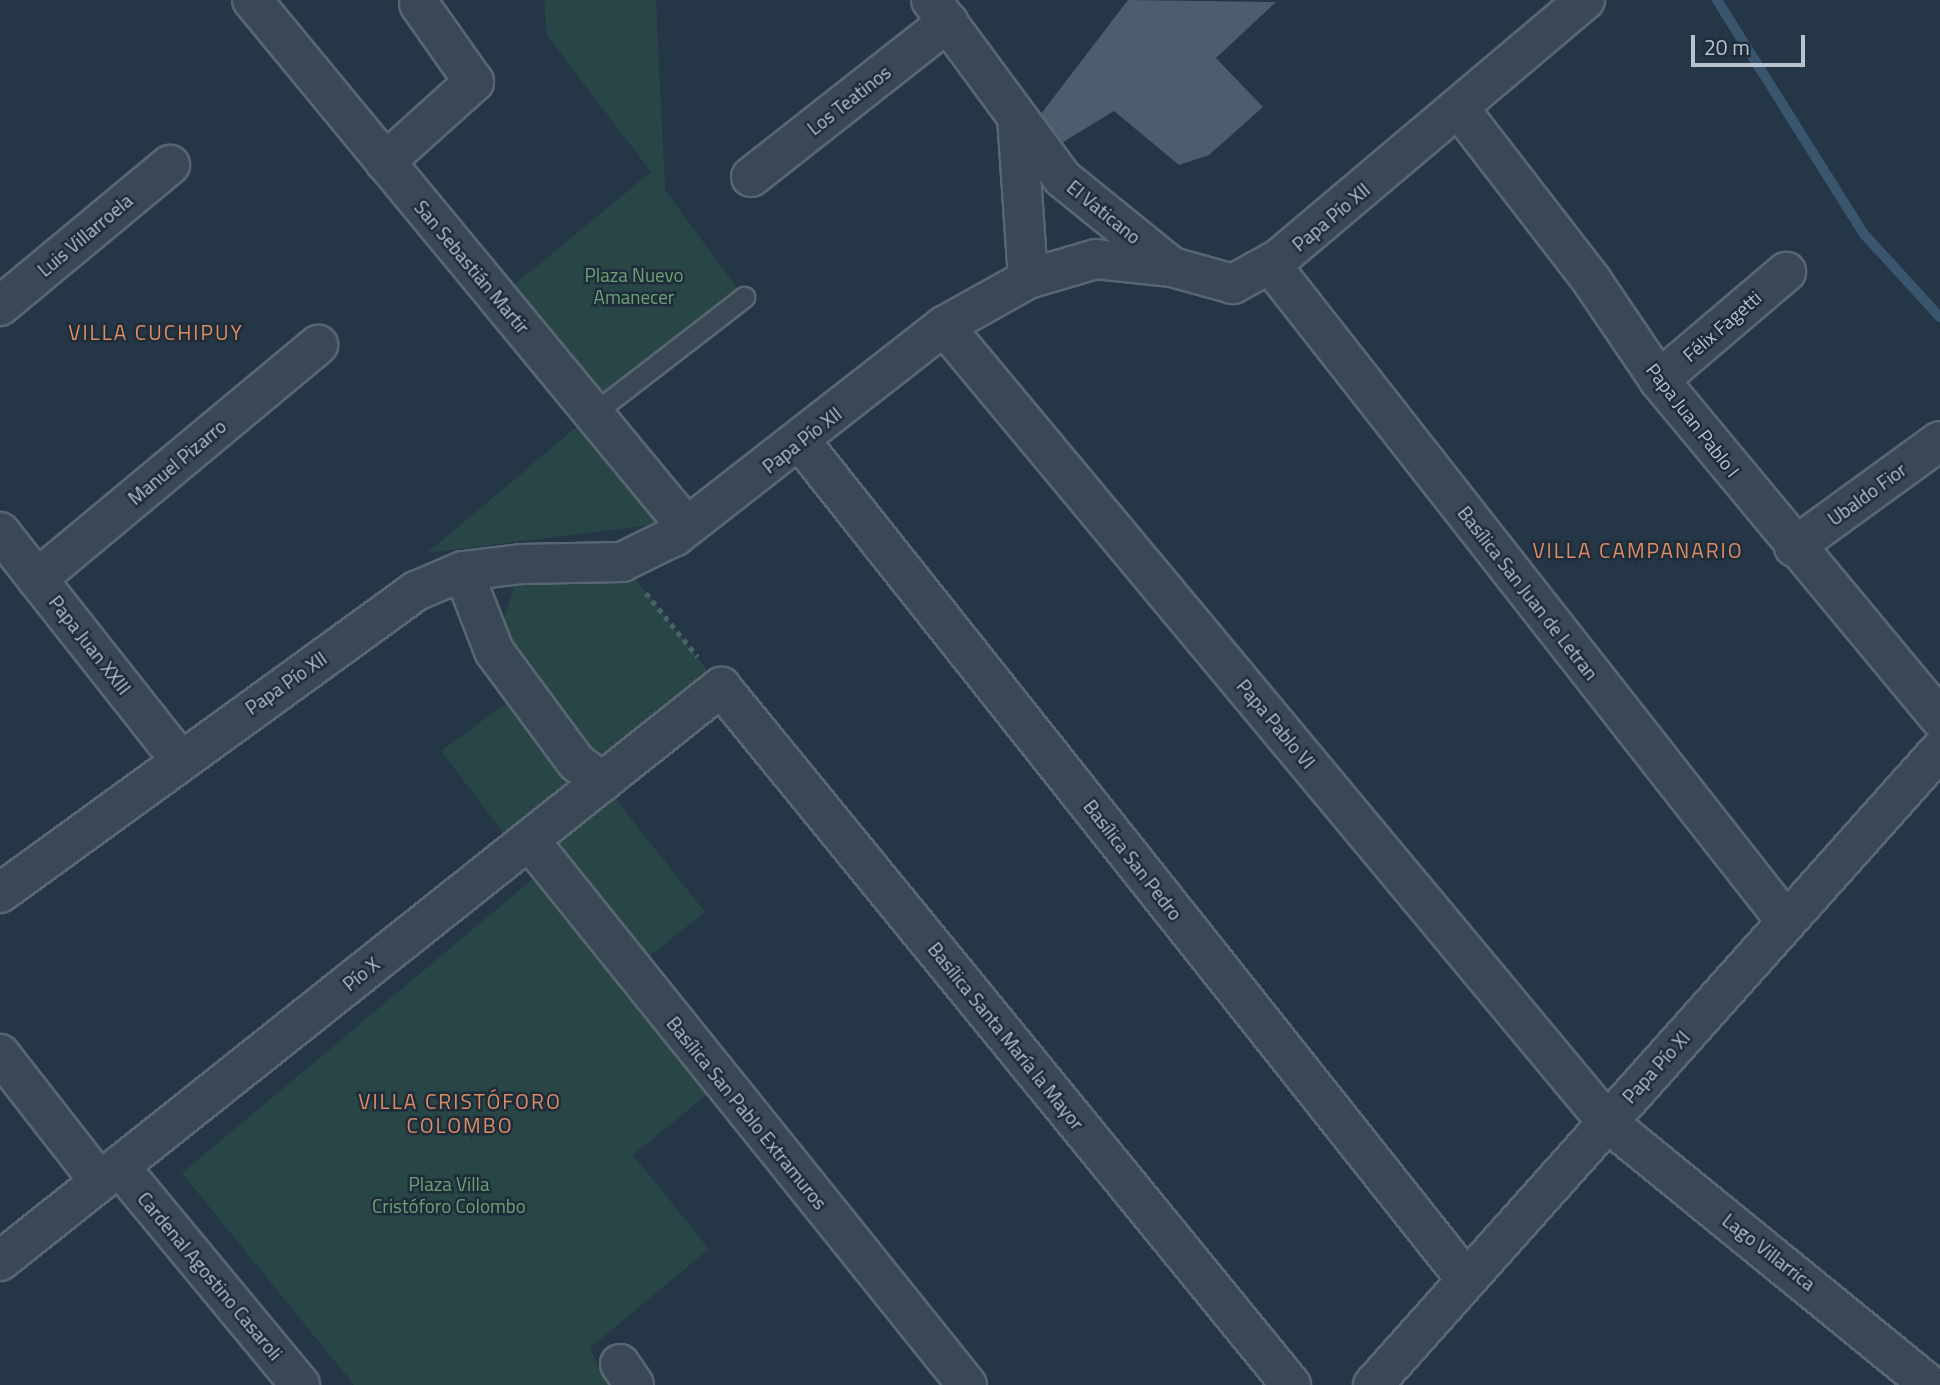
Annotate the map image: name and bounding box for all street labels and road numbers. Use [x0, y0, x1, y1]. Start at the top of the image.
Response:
street label: Los Teatinos [803, 60, 895, 140]
street label: El Vaticano [1063, 175, 1145, 249]
street label: Papa Pío XII [1288, 178, 1374, 256]
street label: Luis Villarroela [33, 189, 137, 281]
street label: San Sebastián Martir [410, 196, 534, 338]
street label: Félix Fagetti [1678, 286, 1766, 366]
street label: Papa Juan Pablo I [1642, 359, 1744, 481]
street label: Papa Pío XII [758, 402, 846, 478]
street label: Manuel Pizarro [124, 415, 230, 509]
street label: Ubaldo Fior [1823, 458, 1911, 530]
street label: Basílica San Juan de Letran [1453, 502, 1603, 684]
street label: Papa Juan XXIII [44, 591, 136, 699]
street label: Papa Pío XII [241, 647, 331, 719]
street label: Papa Pablo VI [1232, 675, 1320, 773]
street label: Basílica San Pedro [1079, 795, 1187, 925]
street label: Basílica Santa María la Mayor [923, 938, 1089, 1134]
street label: Pío X [338, 952, 384, 996]
street label: Basílica San Pablo Extramuros [662, 1012, 832, 1214]
street label: Papa Pío XI [1618, 1026, 1694, 1108]
street label: Cardenal Agostino Casaroli [133, 1187, 287, 1365]
street label: Lago Villarrica [1718, 1209, 1820, 1295]

